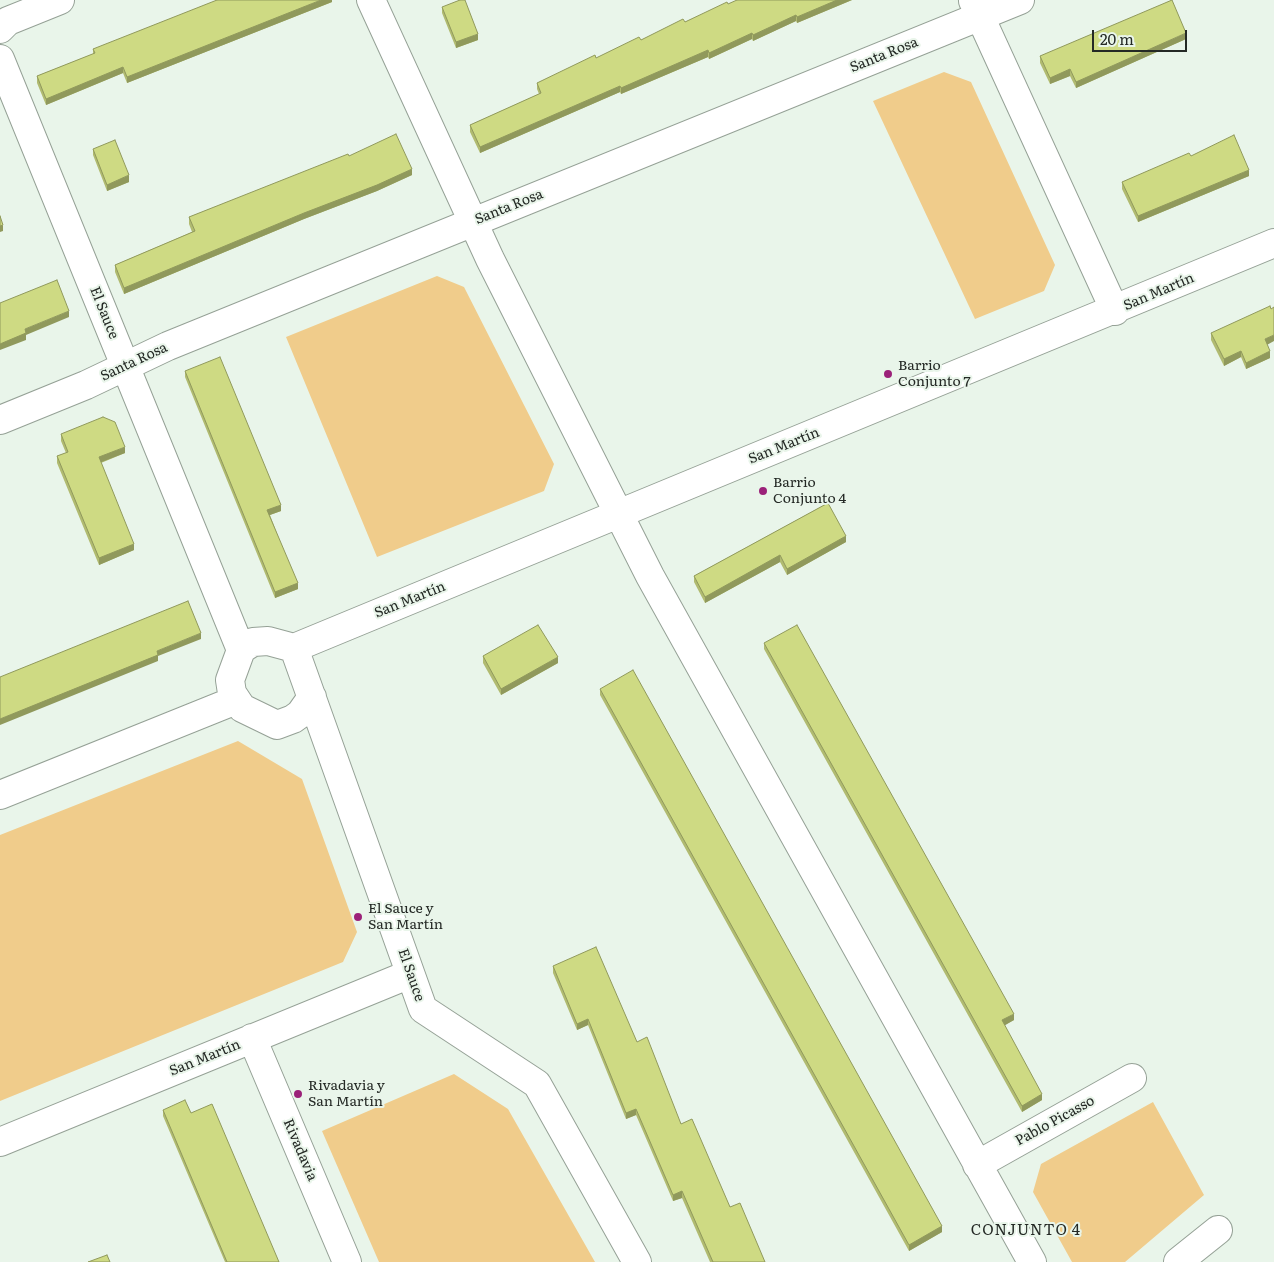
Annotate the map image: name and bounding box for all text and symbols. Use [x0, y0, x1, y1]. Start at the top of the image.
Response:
scale bar [1094, 20, 1189, 52]
text: 20 m [1100, 27, 1134, 50]
street label: Santa Rosa [847, 34, 921, 76]
street label: Santa Rosa [472, 186, 546, 228]
street label: San Martín [1121, 270, 1197, 314]
street label: El Sauce [86, 284, 122, 342]
street label: Santa Rosa [98, 339, 170, 385]
place label: Barrio Conjunto 7 [898, 358, 971, 391]
marker: Barrio Conjunto 7 [882, 368, 894, 380]
street label: San Martín [746, 424, 822, 468]
place label: Barrio Conjunto 4 [773, 475, 846, 508]
marker: Barrio Conjunto 4 [757, 485, 769, 497]
street label: San Martín [372, 578, 448, 622]
place label: El Sauce y San Martín [368, 901, 443, 934]
marker: El Sauce y San Martín [352, 911, 364, 923]
street label: El Sauce [394, 946, 428, 1004]
street label: San Martín [167, 1036, 243, 1080]
place label: Rivadavia y San Martín [308, 1078, 385, 1110]
marker: Rivadavia y San Martín [292, 1088, 304, 1100]
street label: Pablo Picasso [1013, 1092, 1097, 1150]
street label: Rivadavia [279, 1116, 321, 1184]
district label: CONJUNTO 4 [970, 1222, 1082, 1240]

